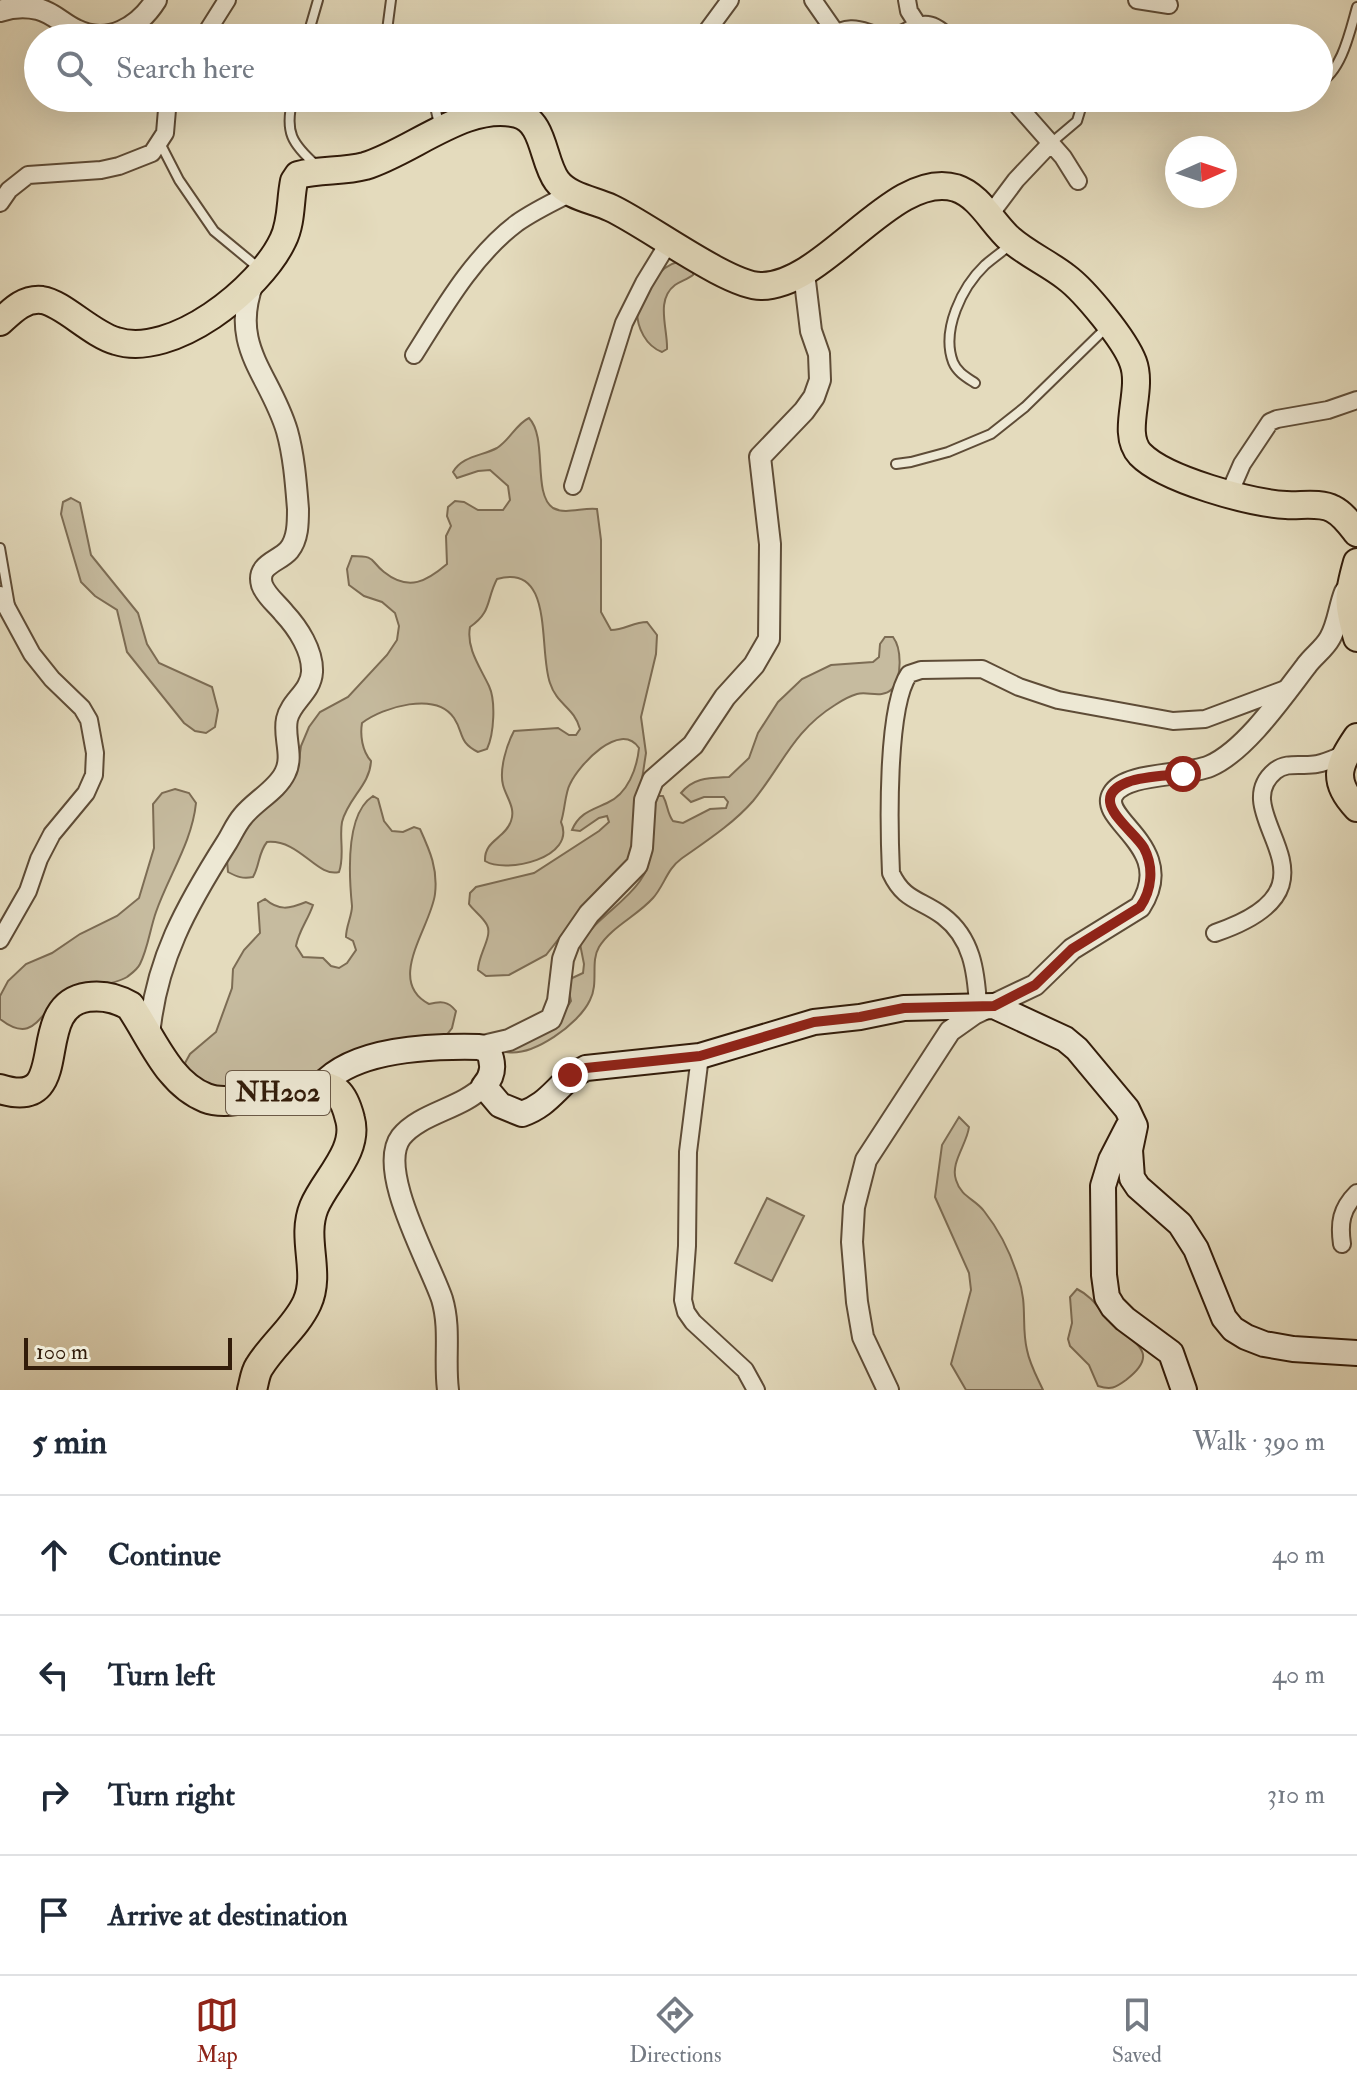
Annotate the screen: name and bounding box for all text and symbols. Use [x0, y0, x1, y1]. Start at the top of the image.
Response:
search box [24, 24, 1333, 112]
icon: search [52, 46, 96, 90]
text: Search here [116, 50, 255, 87]
north arrow [1165, 136, 1237, 208]
route start [1165, 756, 1201, 792]
route end [552, 1057, 588, 1093]
road number: NH202 [226, 1071, 330, 1115]
scale bar [24, 1334, 232, 1370]
text: 100 m [36, 1338, 88, 1366]
text: 5 min [32, 1421, 107, 1464]
text: Walk · 390 m [1193, 1426, 1325, 1458]
icon: ahead [32, 1533, 76, 1577]
text: Continue [108, 1537, 221, 1574]
text: 40 m [1272, 1539, 1325, 1571]
icon: left [32, 1653, 76, 1697]
text: Turn left [108, 1657, 215, 1694]
text: 40 m [1272, 1659, 1325, 1691]
icon: right [32, 1773, 76, 1817]
text: Turn right [108, 1777, 235, 1814]
text: 310 m [1267, 1779, 1325, 1811]
icon: arrive [32, 1893, 76, 1937]
text: Arrive at destination [108, 1897, 348, 1934]
tab: Map [195, 1993, 239, 2069]
tab: Directions [629, 1993, 722, 2069]
tab: Saved [1112, 1993, 1162, 2069]

